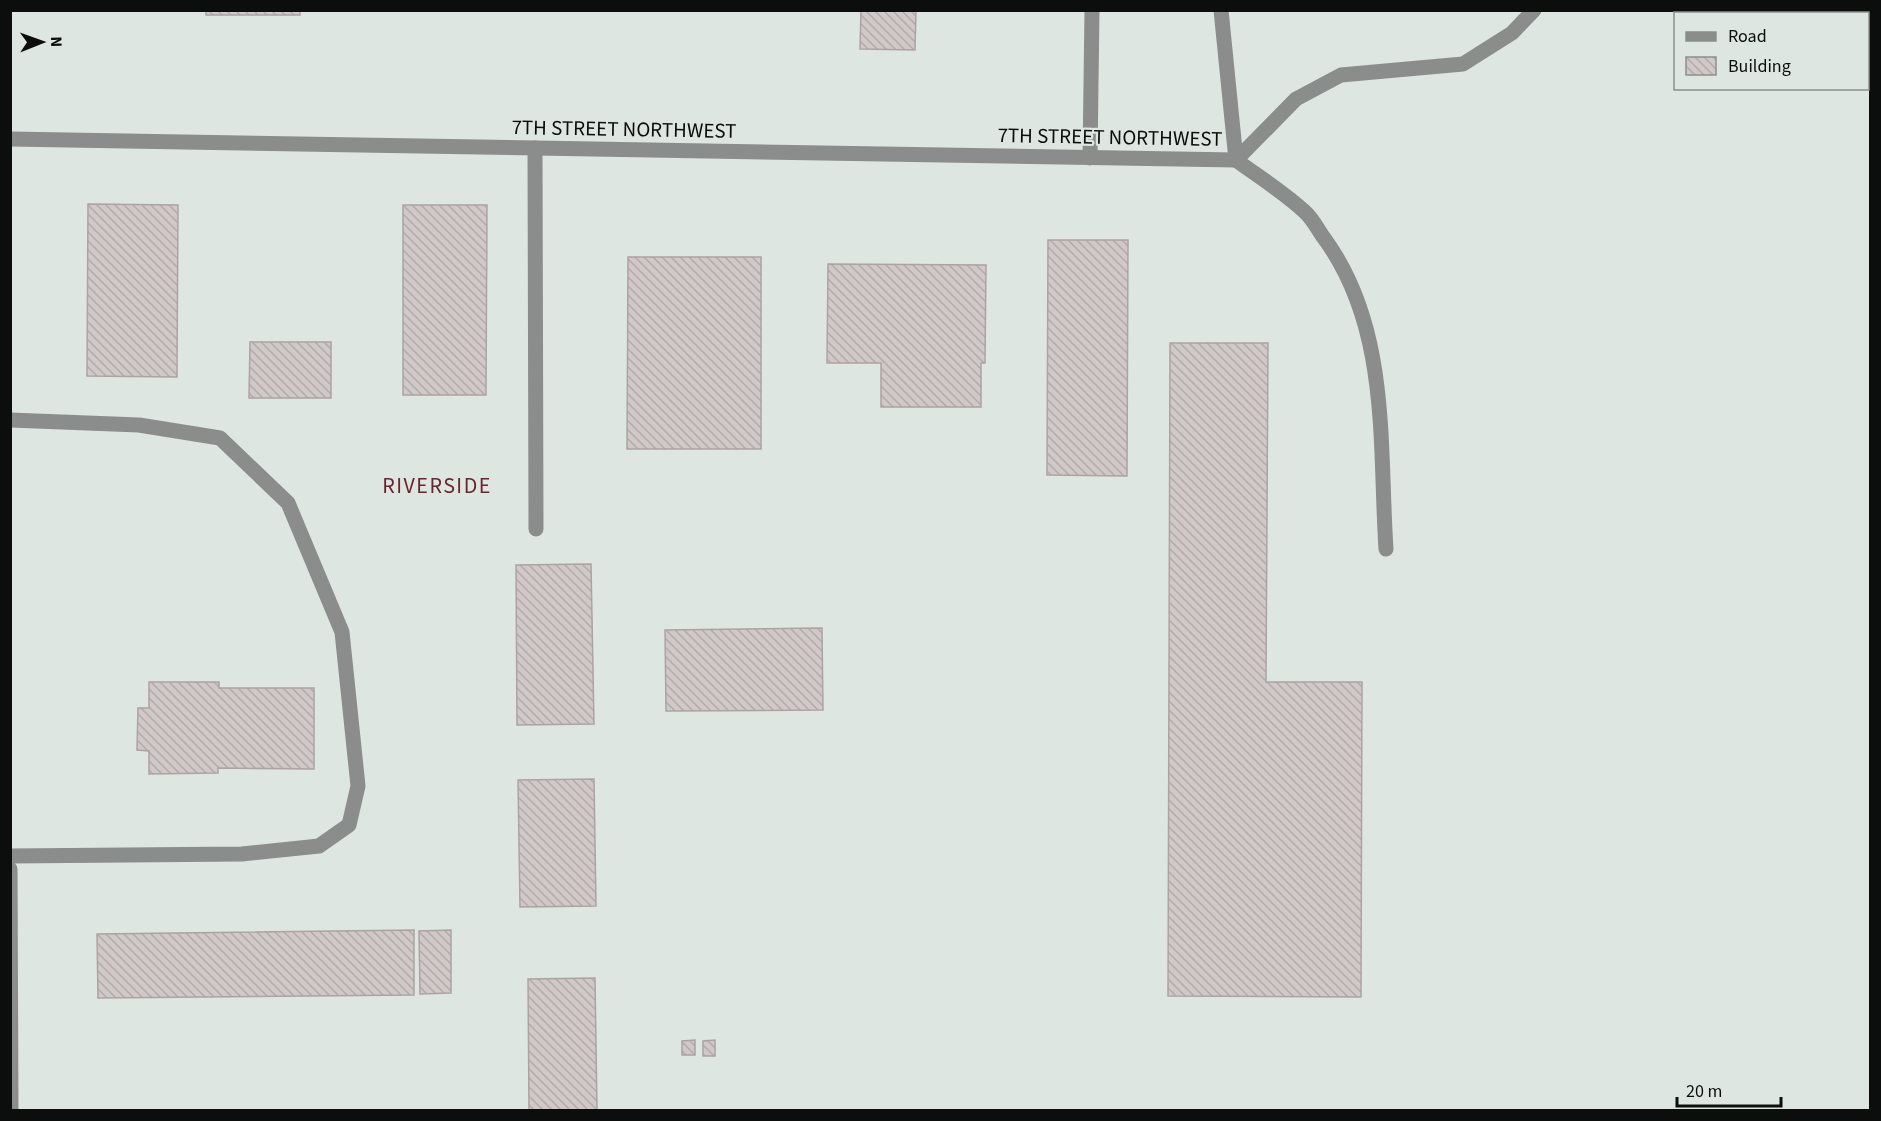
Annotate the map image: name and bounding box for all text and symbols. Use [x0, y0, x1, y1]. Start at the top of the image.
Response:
north arrow [12, 12, 72, 72]
legend [1674, 12, 1869, 90]
text: Road [1728, 24, 1767, 49]
text: N [45, 36, 67, 47]
text: Building [1728, 54, 1791, 79]
street label: 7TH STREET NORTHWEST [511, 112, 737, 146]
street label: 7TH STREET NORTHWEST [997, 120, 1223, 154]
district label: RIVERSIDE [382, 470, 492, 502]
scale bar [1677, 1070, 1780, 1108]
text: 20 m [1686, 1079, 1722, 1104]

